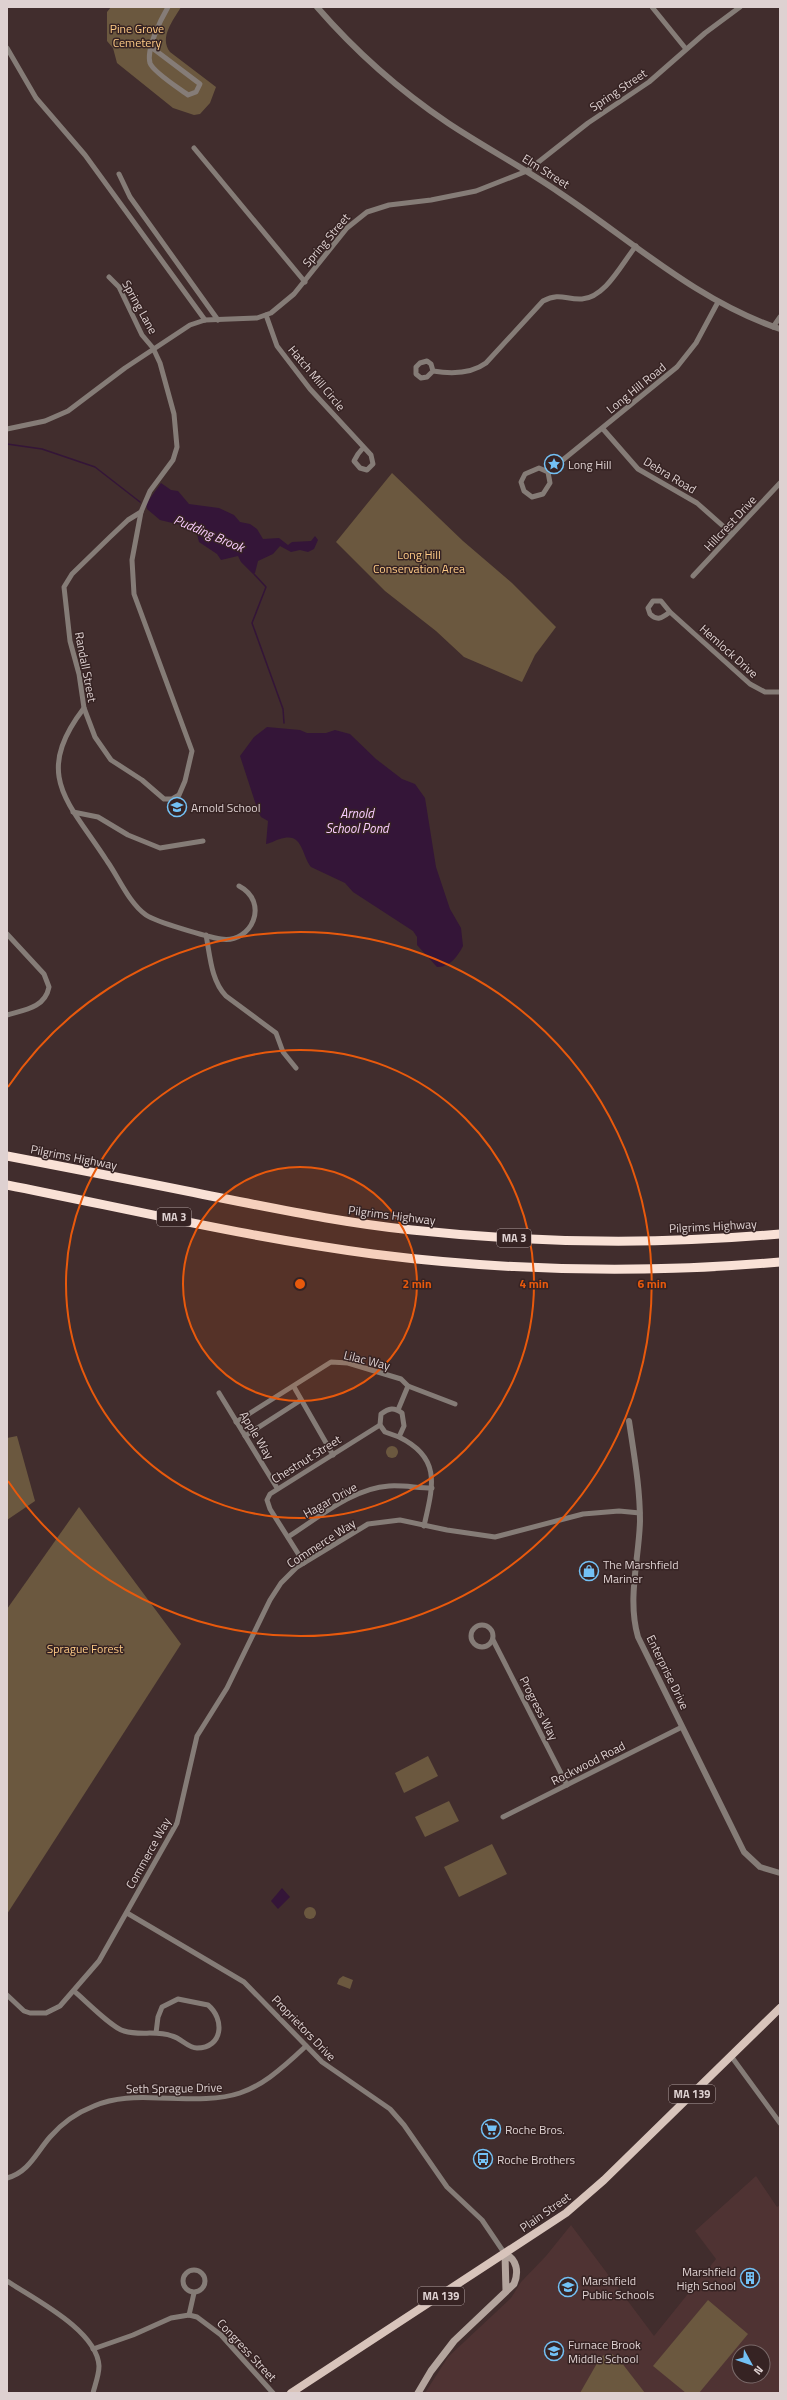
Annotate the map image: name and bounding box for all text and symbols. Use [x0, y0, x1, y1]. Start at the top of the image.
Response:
park label: Pine Grove Cemetery [110, 19, 164, 52]
street label: Spring Street [585, 63, 651, 116]
street label: Elm Street [518, 149, 574, 194]
street label: Spring Street [298, 208, 355, 271]
street label: Spring Lane [117, 277, 163, 337]
street label: Hatch Mill Circle [284, 341, 350, 415]
street label: Long Hill Road [602, 358, 670, 418]
street label: Debra Road [640, 452, 700, 498]
place icon: Long Hill [543, 453, 565, 475]
place label: Long Hill [568, 455, 612, 474]
street label: Hillcrest Drive [699, 491, 761, 555]
water label: Pudding Brook [171, 509, 249, 558]
park label: Long Hill Conservation Area [373, 545, 465, 578]
street label: Hemlock Drive [695, 619, 763, 683]
street label: Randall Street [70, 630, 102, 705]
school or university icon: Arnold School [166, 796, 188, 818]
place label: Arnold School [191, 798, 260, 817]
water label: Arnold School Pond [325, 803, 390, 838]
street label: Pilgrims Highway [29, 1139, 119, 1175]
street label: Pilgrims Highway [347, 1200, 437, 1230]
road number: MA 3 [157, 1208, 191, 1226]
street label: Pilgrims Highway [669, 1214, 758, 1238]
road number: MA 3 [497, 1229, 531, 1247]
text: 2 min [402, 1274, 432, 1293]
text: 4 min [519, 1274, 549, 1293]
text: 6 min [637, 1274, 667, 1293]
centre of rings [293, 1277, 307, 1291]
street label: Lilac Way [342, 1345, 392, 1375]
street label: Apple Way [235, 1407, 279, 1463]
street label: Chestnut Street [267, 1429, 345, 1488]
street label: Hagar Drive [299, 1477, 361, 1523]
street label: Commerce Way [283, 1513, 359, 1572]
place label: The Marshfield Mariner [603, 1555, 679, 1588]
shop icon: The Marshfield Mariner [578, 1560, 600, 1582]
street label: Enterprise Drive [642, 1631, 694, 1713]
park label: Sprague Forest [47, 1639, 124, 1658]
street label: Progress Way [515, 1673, 563, 1744]
street label: Rockwood Road [547, 1736, 629, 1790]
street label: Commerce Way [121, 1814, 176, 1892]
street label: Proprietors Drive [267, 1991, 341, 2065]
street label: Seth Sprague Drive [126, 2078, 222, 2098]
road number: MA 139 [669, 2085, 715, 2103]
supermarket icon: Roche Bros. [480, 2118, 502, 2140]
place label: Roche Bros. [505, 2120, 565, 2139]
bus stop icon: Roche Brothers [472, 2148, 494, 2170]
place label: Roche Brothers [497, 2150, 576, 2169]
street label: Plain Street [516, 2187, 575, 2237]
place label: Marshfield High School [676, 2262, 736, 2295]
building icon: Marshfield High School [739, 2267, 761, 2289]
place label: Marshfield Public Schools [582, 2271, 655, 2304]
school or university icon: Marshfield Public Schools [557, 2276, 579, 2298]
road number: MA 139 [418, 2287, 464, 2305]
street label: Congress Street [213, 2314, 282, 2386]
place label: Furnace Brook Middle School [568, 2335, 641, 2368]
school or university icon: Furnace Brook Middle School [543, 2340, 565, 2362]
north arrow [731, 2344, 771, 2384]
text: N [750, 2362, 767, 2378]

